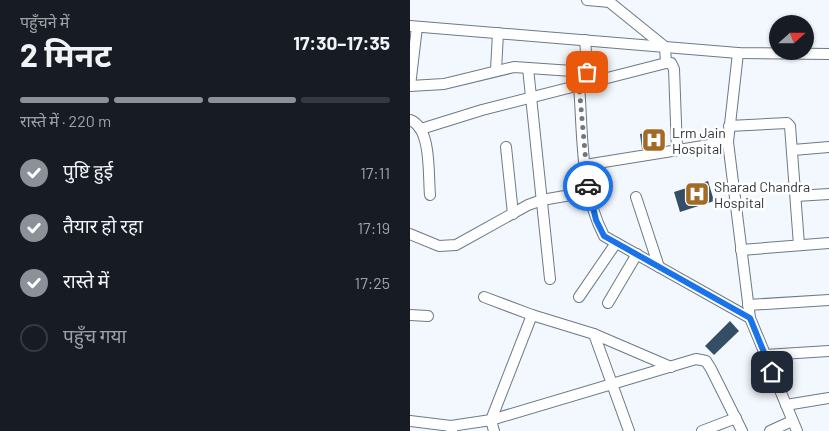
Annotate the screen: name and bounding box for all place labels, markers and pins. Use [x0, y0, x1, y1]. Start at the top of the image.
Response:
pin [566, 51, 608, 93]
place label: Lrm Jain Hospital [672, 124, 726, 157]
hospital icon: Lrm Jain Hospital [641, 127, 667, 153]
place label: Sharad Chandra Hospital [714, 178, 810, 211]
hospital icon: Sharad Chandra Hospital [684, 181, 710, 207]
pin [751, 351, 793, 393]

